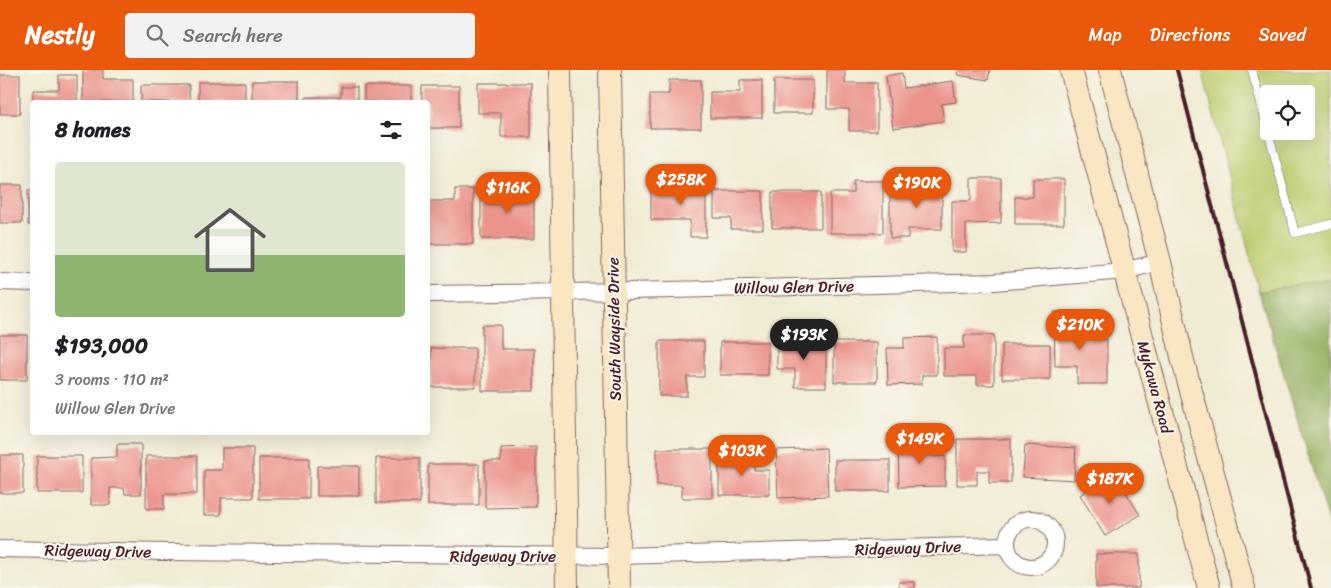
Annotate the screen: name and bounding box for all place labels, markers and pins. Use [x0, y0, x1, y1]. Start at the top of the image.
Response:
pin: $258K [646, 164, 716, 206]
pin: $190K [882, 166, 952, 209]
pin: $116K [473, 172, 543, 214]
pin: $210K [1045, 308, 1115, 351]
pin: $193K [769, 318, 839, 361]
pin: $149K [885, 422, 955, 465]
pin: $103K [707, 434, 777, 477]
pin: $187K [1075, 462, 1145, 505]

